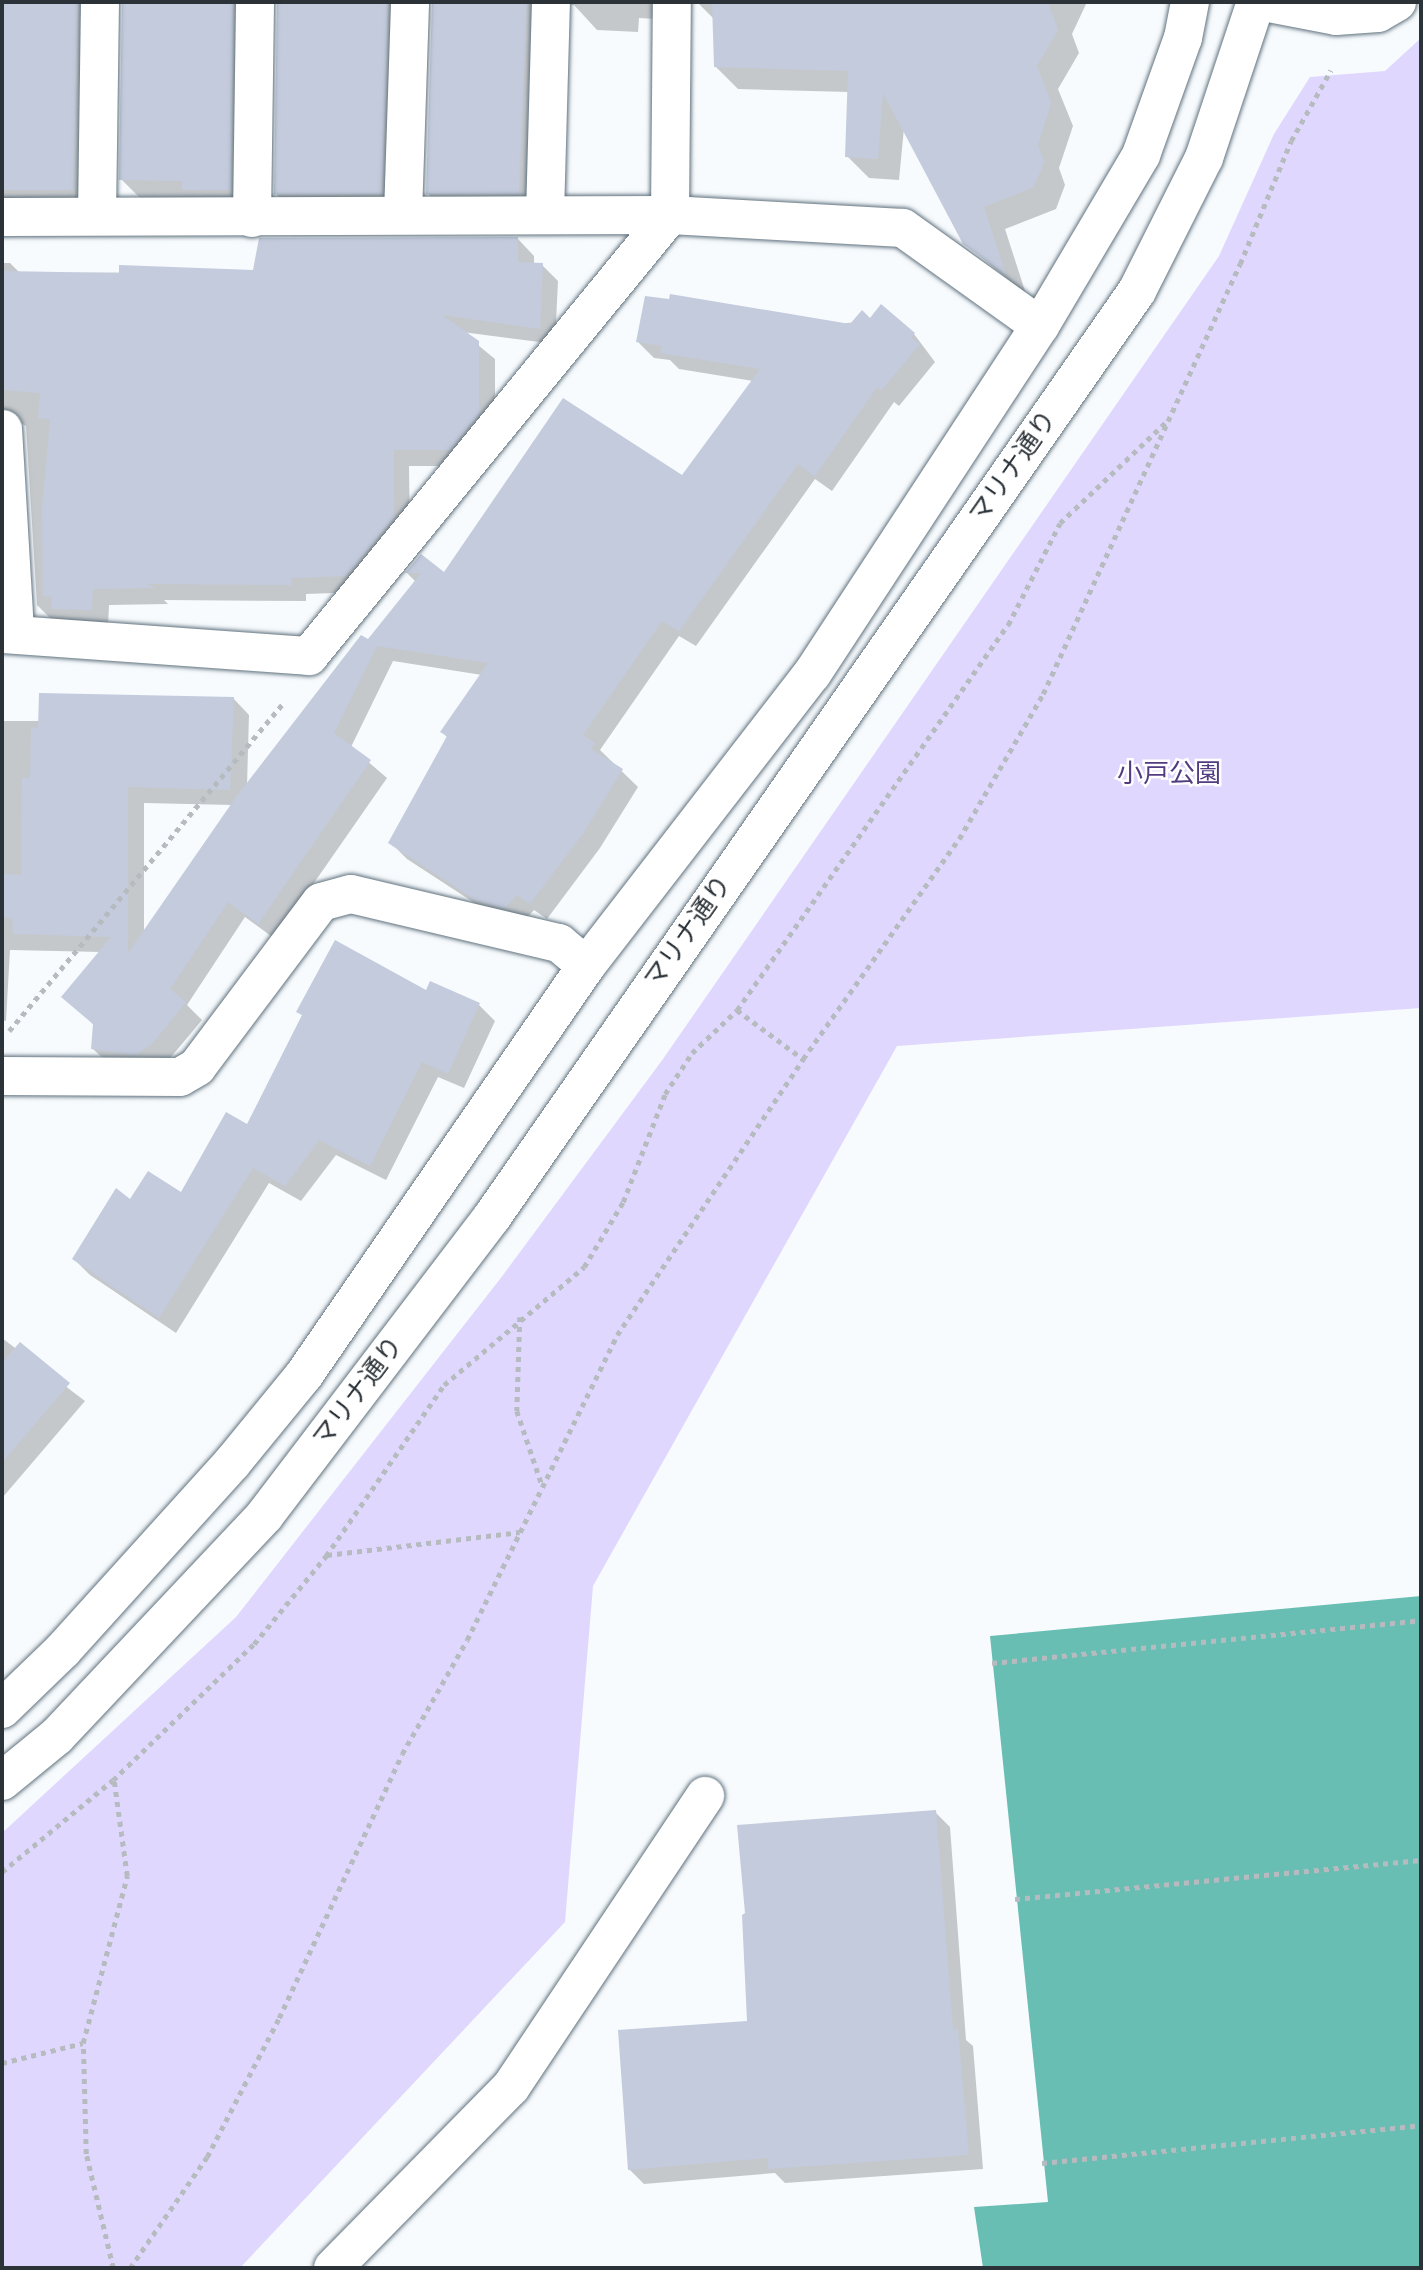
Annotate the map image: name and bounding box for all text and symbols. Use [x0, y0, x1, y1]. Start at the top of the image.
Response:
street label: マリナ通り [963, 405, 1063, 529]
park label: 小戸公園 [1117, 758, 1221, 790]
street label: マリナ通り [638, 870, 738, 994]
street label: マリナ通り [306, 1331, 410, 1453]

